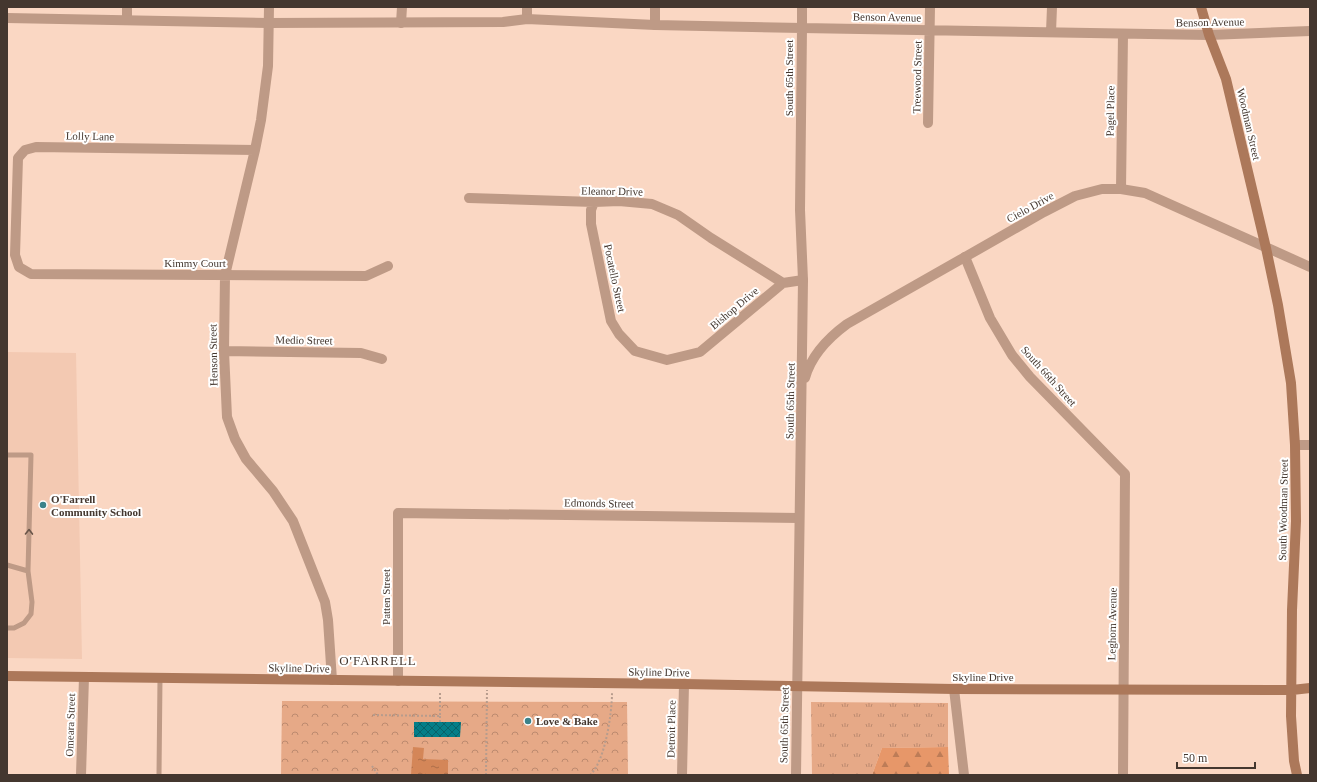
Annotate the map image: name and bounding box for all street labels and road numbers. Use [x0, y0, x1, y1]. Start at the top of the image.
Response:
street label: Benson Avenue [853, 10, 921, 24]
street label: Benson Avenue [1176, 15, 1244, 29]
street label: South 65th Street [783, 40, 795, 116]
street label: Treewood Street [910, 41, 924, 113]
street label: Pagel Place [1104, 85, 1116, 137]
street label: Woodman Street [1235, 87, 1263, 161]
street label: Lolly Lane [66, 130, 114, 142]
street label: Eleanor Drive [581, 184, 643, 198]
street label: Cielo Drive [1005, 189, 1056, 225]
street label: Pocatello Street [602, 243, 628, 313]
street label: Kimmy Court [164, 257, 226, 269]
street label: Bishop Drive [708, 284, 761, 332]
street label: Henson Street [206, 324, 220, 386]
street label: Medio Street [275, 334, 333, 346]
street label: South 66th Street [1019, 344, 1079, 408]
street label: South 65th Street [783, 363, 797, 439]
street label: South Woodman Street [1276, 459, 1290, 561]
street label: Edmonds Street [564, 496, 634, 510]
street label: Patten Street [380, 569, 392, 625]
street label: Leghorn Avenue [1105, 587, 1119, 661]
street label: Skyline Drive [268, 661, 330, 675]
street label: Skyline Drive [628, 665, 690, 679]
street label: Skyline Drive [952, 671, 1014, 683]
street label: South 65th Street [777, 687, 791, 763]
street label: Omeara Street [63, 693, 77, 757]
street label: Detroit Place [664, 700, 678, 758]

